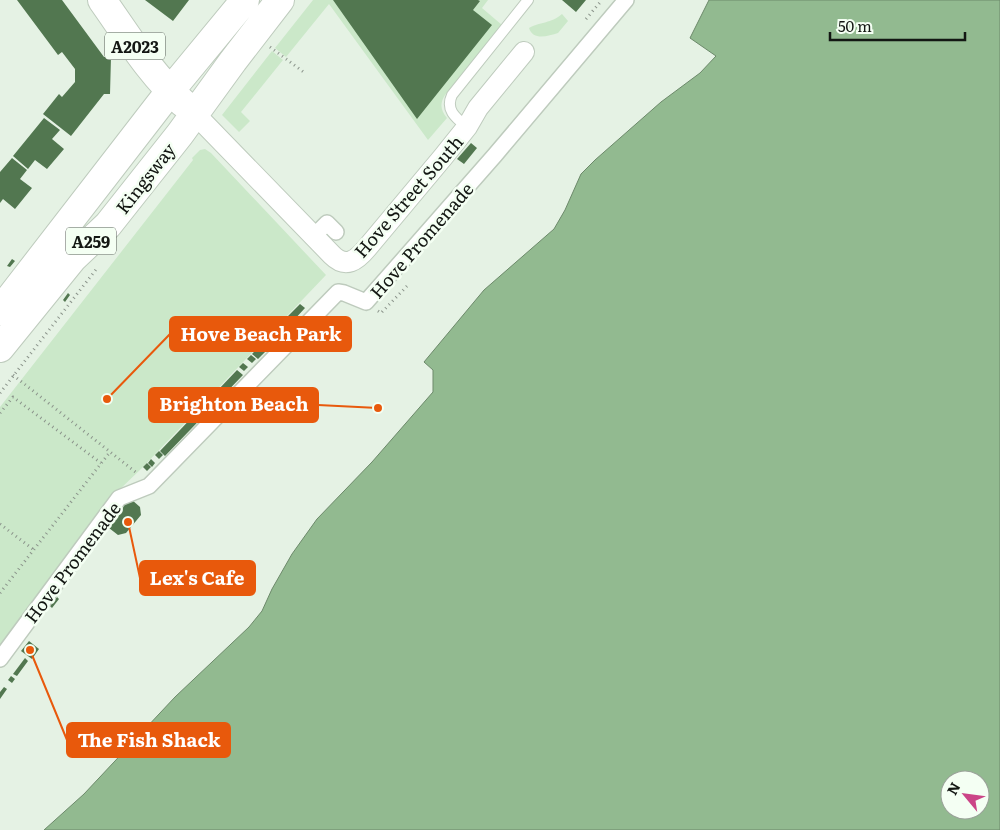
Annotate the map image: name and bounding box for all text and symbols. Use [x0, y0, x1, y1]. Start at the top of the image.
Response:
scale bar [830, 10, 965, 42]
text: 50 m [838, 14, 872, 37]
road number: A2023 [105, 32, 165, 59]
street label: Hove Street South [347, 129, 469, 263]
street label: Kingsway [109, 136, 182, 219]
street label: Hove Promenade [363, 176, 479, 304]
road number: A259 [66, 228, 116, 255]
callout: Hove Beach Park [170, 317, 351, 351]
text: Hove Beach Park [180, 319, 342, 347]
callout: Brighton Beach [149, 388, 318, 422]
text: Brighton Beach [159, 389, 309, 417]
street label: Hove Promenade [17, 496, 127, 628]
callout: Lex's Cafe [140, 561, 255, 595]
text: Lex's Cafe [150, 563, 245, 591]
callout: The Fish Shack [67, 723, 230, 757]
text: The Fish Shack [78, 725, 221, 753]
north arrow [940, 770, 990, 820]
text: N [941, 778, 964, 798]

